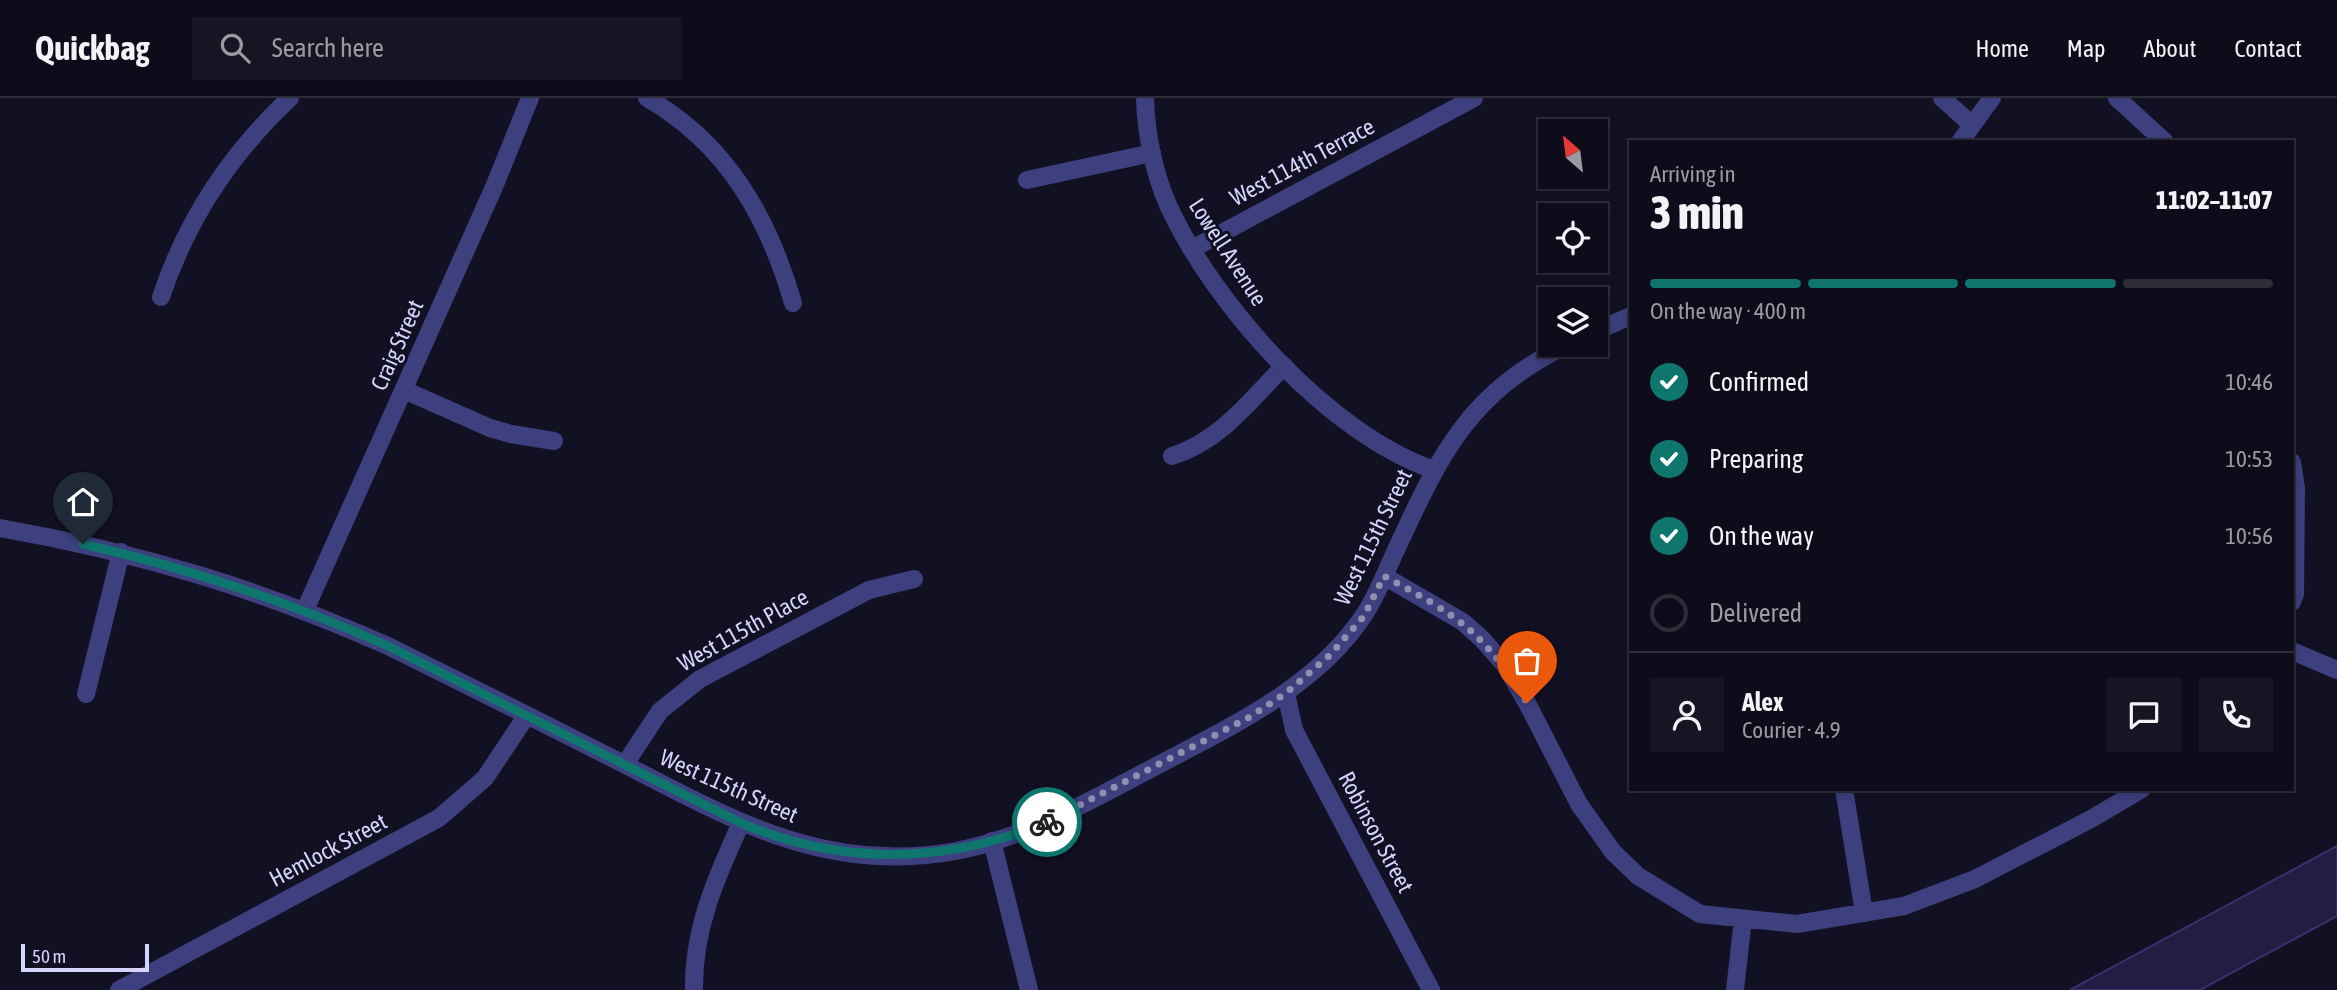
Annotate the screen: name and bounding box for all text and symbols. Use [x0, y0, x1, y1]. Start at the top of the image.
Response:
search box [192, 17, 682, 80]
text: Quickbag [35, 29, 150, 67]
icon: search [216, 29, 254, 67]
text: Search here [272, 33, 384, 63]
text: Home [1975, 35, 2029, 62]
text: Map [2067, 35, 2105, 62]
text: About [2143, 35, 2196, 62]
text: Contact [2234, 35, 2302, 62]
street label: West 114th Terrace [1225, 113, 1379, 211]
north arrow [1538, 119, 1608, 189]
map controls [1538, 119, 1608, 357]
text: Arriving in [1650, 161, 1736, 187]
text: 11:02–11:07 [2156, 185, 2273, 215]
text: 3 min [1650, 186, 1744, 239]
street label: Lowell Avenue [1184, 194, 1272, 310]
button: locate [1538, 203, 1608, 273]
button: layers [1538, 287, 1608, 357]
street label: Craig Street [366, 296, 428, 394]
text: On the way · 400 m [1650, 298, 1806, 324]
icon: check [1650, 363, 1688, 401]
text: Confirmed [1709, 367, 1809, 397]
text: 10:46 [2225, 369, 2273, 395]
icon: check [1650, 440, 1688, 478]
text: Preparing [1709, 444, 1803, 474]
text: 10:53 [2225, 446, 2273, 472]
street label: West 115th Street [1329, 465, 1417, 609]
pin [53, 472, 113, 544]
icon: home [64, 483, 102, 521]
icon: check [1650, 517, 1688, 555]
text: On the way [1709, 521, 1814, 551]
text: 10:56 [2225, 523, 2273, 549]
street label: West 115th Place [673, 584, 813, 676]
text: Delivered [1709, 598, 1802, 628]
pin [1497, 631, 1557, 703]
icon: bag [1508, 642, 1546, 680]
button: person [1650, 678, 1724, 752]
button: chat [2107, 678, 2181, 752]
button: phone [2199, 678, 2273, 752]
text: Alex [1742, 687, 1783, 717]
text: Courier · 4.9 [1742, 717, 1841, 743]
street label: West 115th Street [656, 744, 802, 828]
street label: Robinson Street [1333, 767, 1419, 897]
courier [1012, 787, 1082, 857]
icon: bike [1028, 803, 1066, 841]
street label: Hemlock Street [265, 808, 391, 892]
scale bar [21, 941, 149, 973]
text: 50 m [32, 945, 66, 967]

